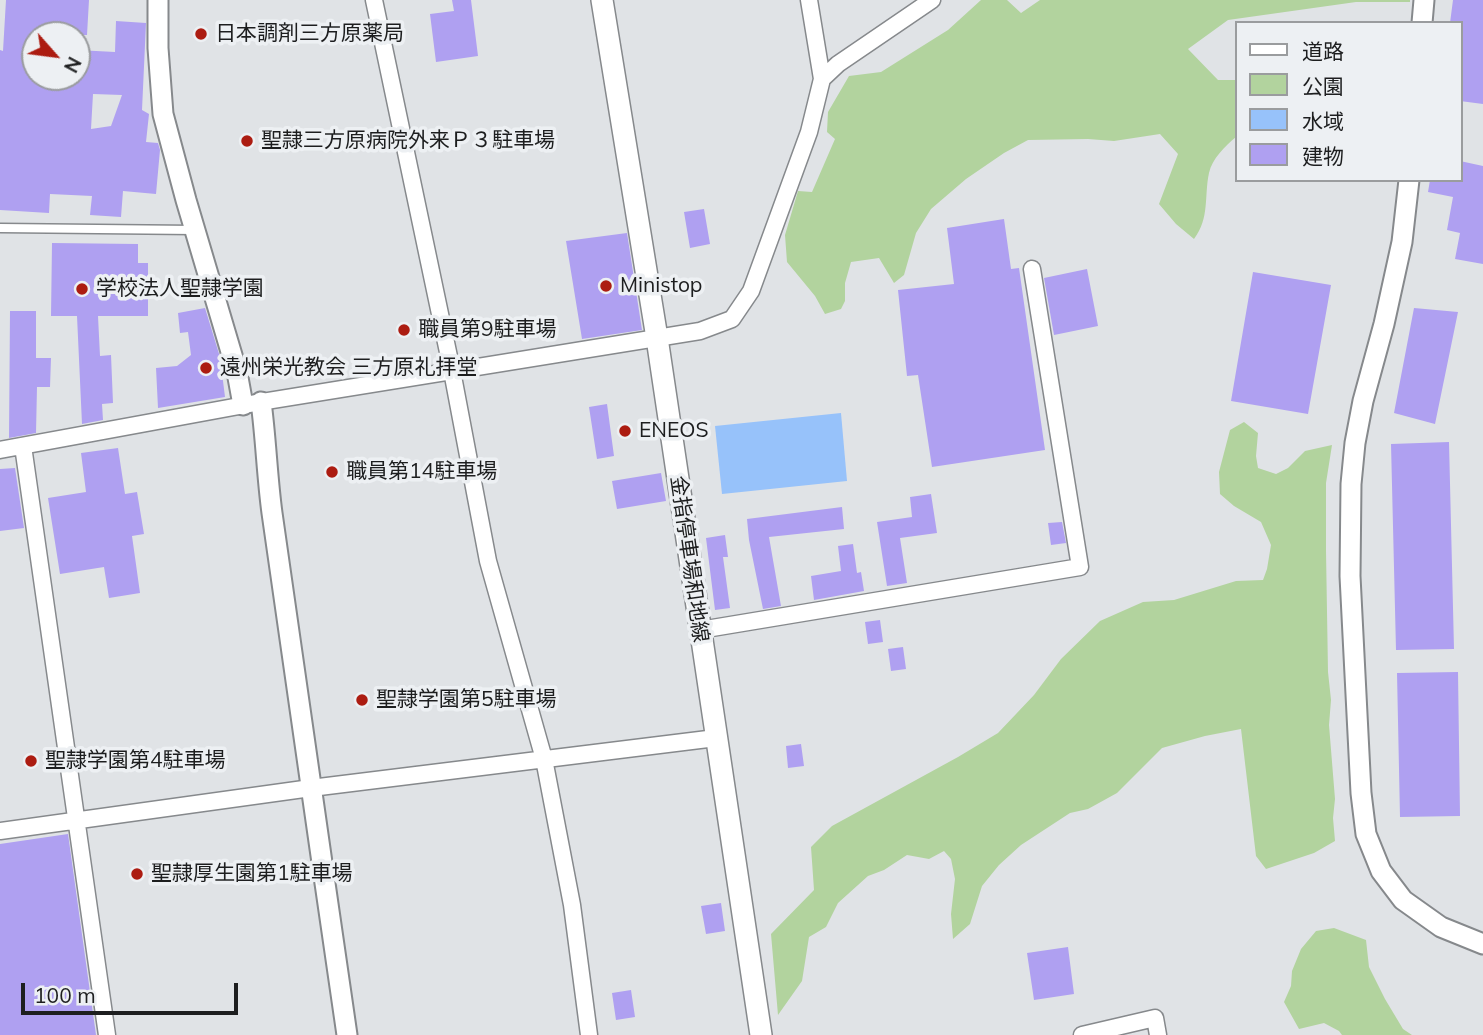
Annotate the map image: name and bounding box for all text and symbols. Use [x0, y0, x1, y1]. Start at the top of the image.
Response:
north arrow [21, 21, 91, 91]
place label: 日本調剤三方原薬局 [215, 21, 404, 47]
legend [1234, 21, 1462, 182]
marker: 日本調剤三方原薬局 [193, 26, 209, 42]
text: 道路 [1302, 38, 1344, 64]
text: N [59, 53, 87, 77]
text: 公園 [1302, 73, 1344, 99]
text: 水域 [1302, 108, 1344, 134]
place label: 聖隷三方原病院外来Ｐ３駐車場 [261, 128, 555, 154]
marker: 聖隷三方原病院外来Ｐ３駐車場 [239, 133, 255, 149]
text: 建物 [1302, 143, 1344, 169]
place label: Ministop [620, 273, 702, 299]
place label: 学校法人聖隷学園 [96, 276, 264, 302]
marker: Ministop [598, 278, 614, 294]
marker: 学校法人聖隷学園 [74, 281, 90, 297]
place label: 職員第9駐車場 [418, 317, 557, 343]
marker: 職員第9駐車場 [396, 322, 412, 338]
place label: 遠州栄光教会 三方原礼拝堂 [220, 355, 477, 381]
marker: 遠州栄光教会 三方原礼拝堂 [198, 360, 214, 376]
place label: ENEOS [639, 418, 709, 444]
marker: ENEOS [617, 423, 633, 439]
place label: 職員第14駐車場 [346, 459, 497, 485]
marker: 職員第14駐車場 [324, 464, 340, 480]
street label: 金指停車場和地線 [665, 474, 713, 644]
place label: 聖隷学園第5駐車場 [376, 687, 557, 713]
marker: 聖隷学園第5駐車場 [354, 692, 370, 708]
place label: 聖隷学園第4駐車場 [45, 748, 226, 774]
marker: 聖隷学園第4駐車場 [23, 753, 39, 769]
place label: 聖隷厚生園第1駐車場 [151, 861, 353, 887]
marker: 聖隷厚生園第1駐車場 [129, 866, 145, 882]
scale bar [24, 968, 242, 1012]
text: 100 m [34, 982, 96, 1008]

